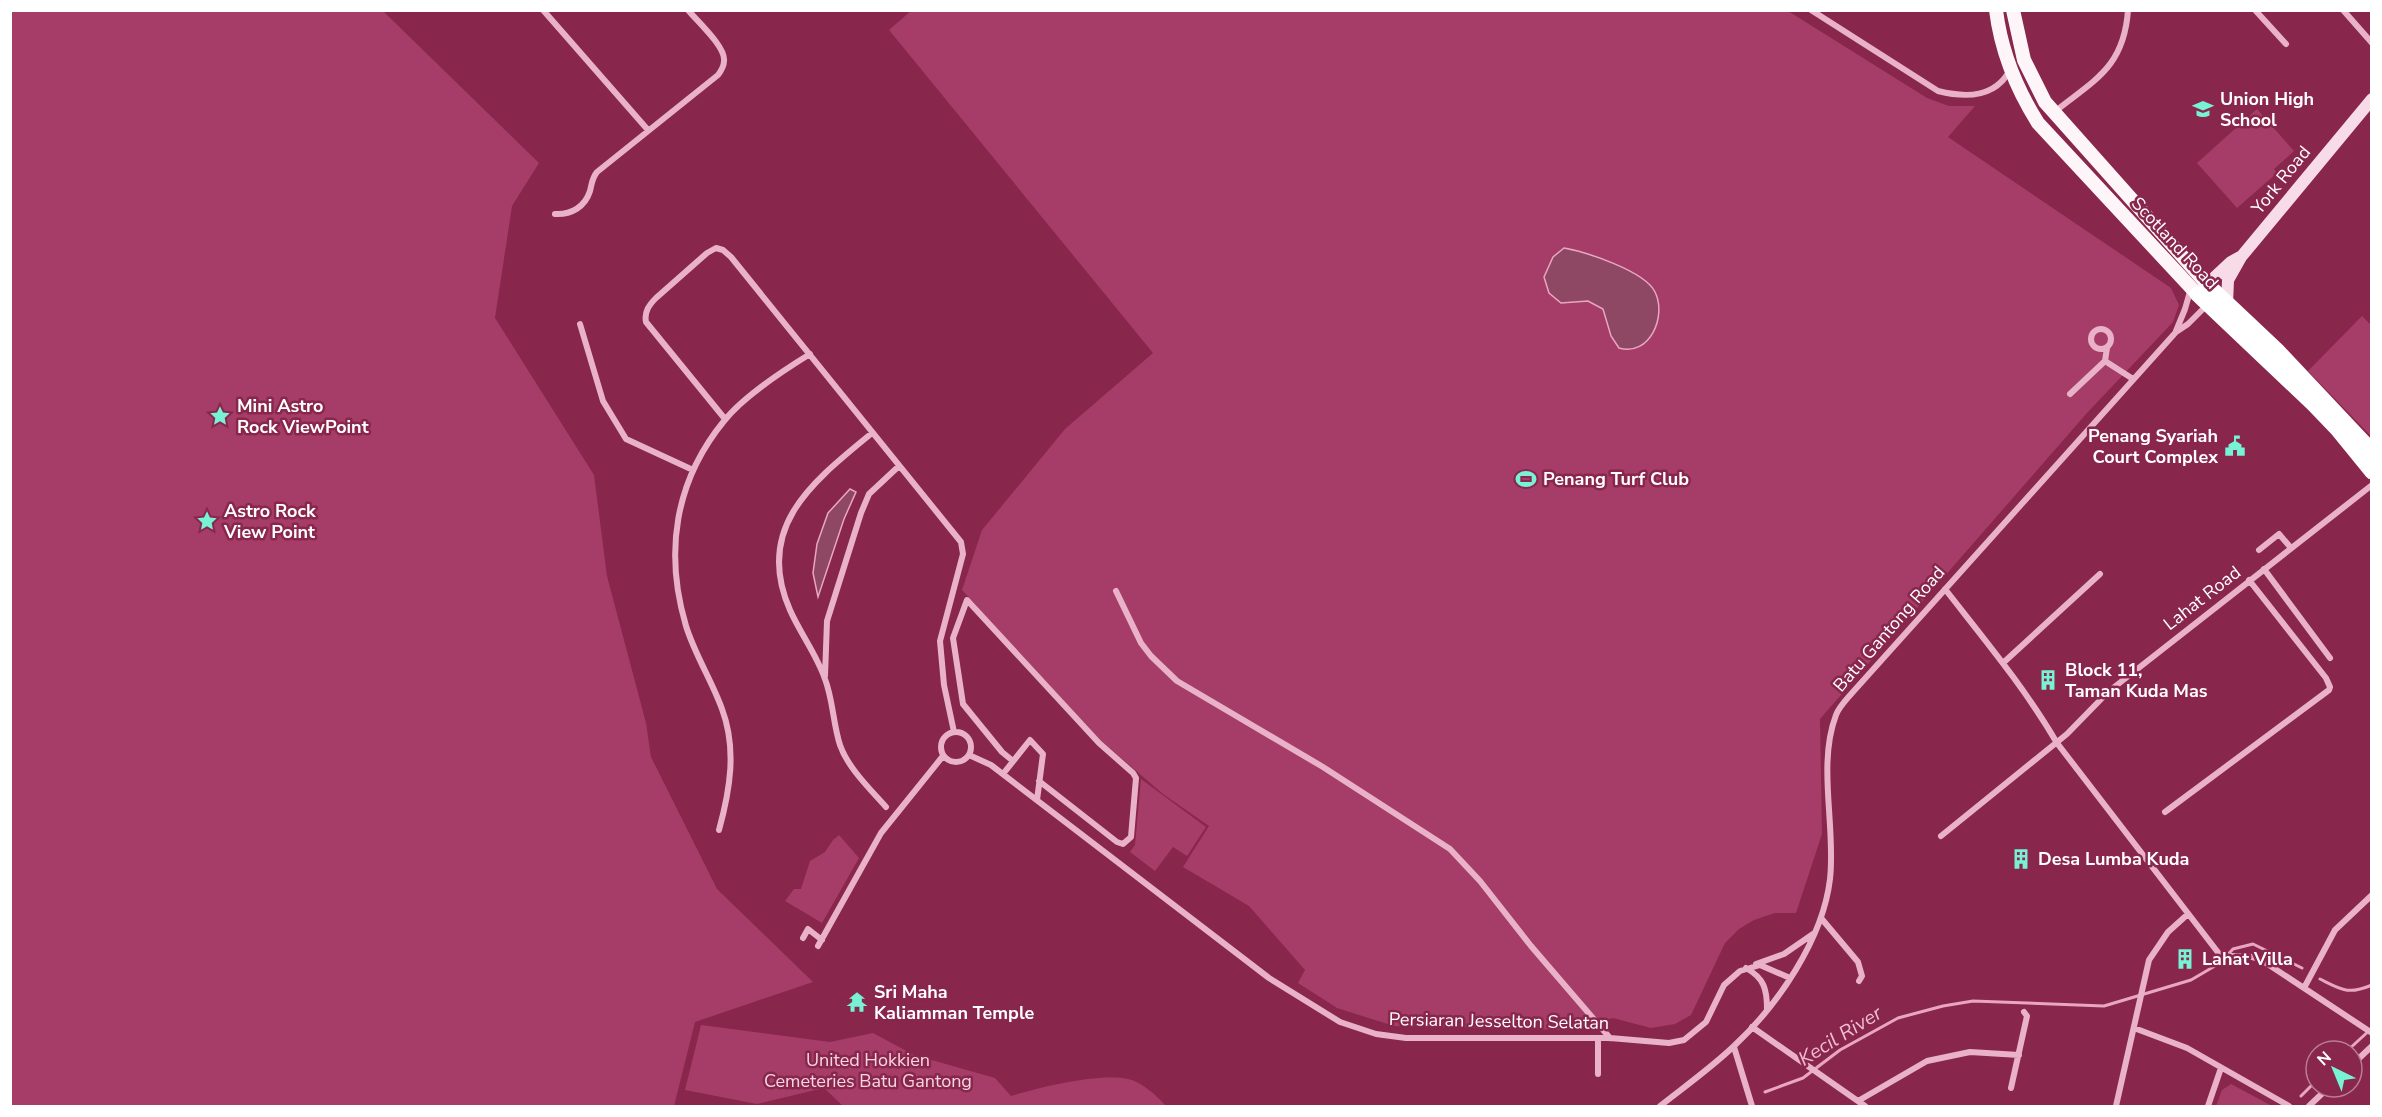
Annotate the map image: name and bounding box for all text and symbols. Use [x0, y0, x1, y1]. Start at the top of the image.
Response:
place label: Union High School [2220, 87, 2314, 132]
school or university icon: Union High School [2191, 97, 2215, 121]
street label: York Road [2245, 141, 2316, 220]
street label: Scotland Road [2126, 192, 2224, 294]
place label: Mini Astro Rock ViewPoint [237, 394, 369, 439]
place icon: Mini Astro Rock ViewPoint [208, 404, 232, 428]
place label: Penang Syariah Court Complex [2088, 424, 2218, 469]
public building icon: Penang Syariah Court Complex [2223, 434, 2247, 458]
sports icon: Penang Turf Club [1514, 467, 1538, 491]
place label: Penang Turf Club [1543, 467, 1689, 491]
place label: Astro Rock View Point [223, 499, 316, 544]
place icon: Astro Rock View Point [195, 509, 219, 533]
street label: Lahat Road [2158, 560, 2246, 636]
street label: Batu Gantong Road [1828, 561, 1950, 697]
place label: Block 11, Taman Kuda Mas [2065, 658, 2208, 703]
building icon: Block 11, Taman Kuda Mas [2036, 668, 2060, 692]
building icon: Desa Lumba Kuda [2009, 847, 2033, 871]
place label: Desa Lumba Kuda [2038, 847, 2189, 871]
building icon: Lahat Villa [2173, 947, 2197, 971]
place label: Lahat Villa [2202, 947, 2293, 971]
place label: Sri Maha Kaliamman Temple [874, 980, 1035, 1025]
temple icon: Sri Maha Kaliamman Temple [845, 990, 869, 1014]
water label: Kecil River [1793, 999, 1888, 1072]
street label: Persiaran Jesselton Selatan [1389, 1007, 1609, 1035]
north arrow [2304, 1039, 2364, 1099]
text: N [2313, 1047, 2336, 1071]
park label: United Hokkien Cemeteries Batu Gantong [764, 1048, 972, 1093]

